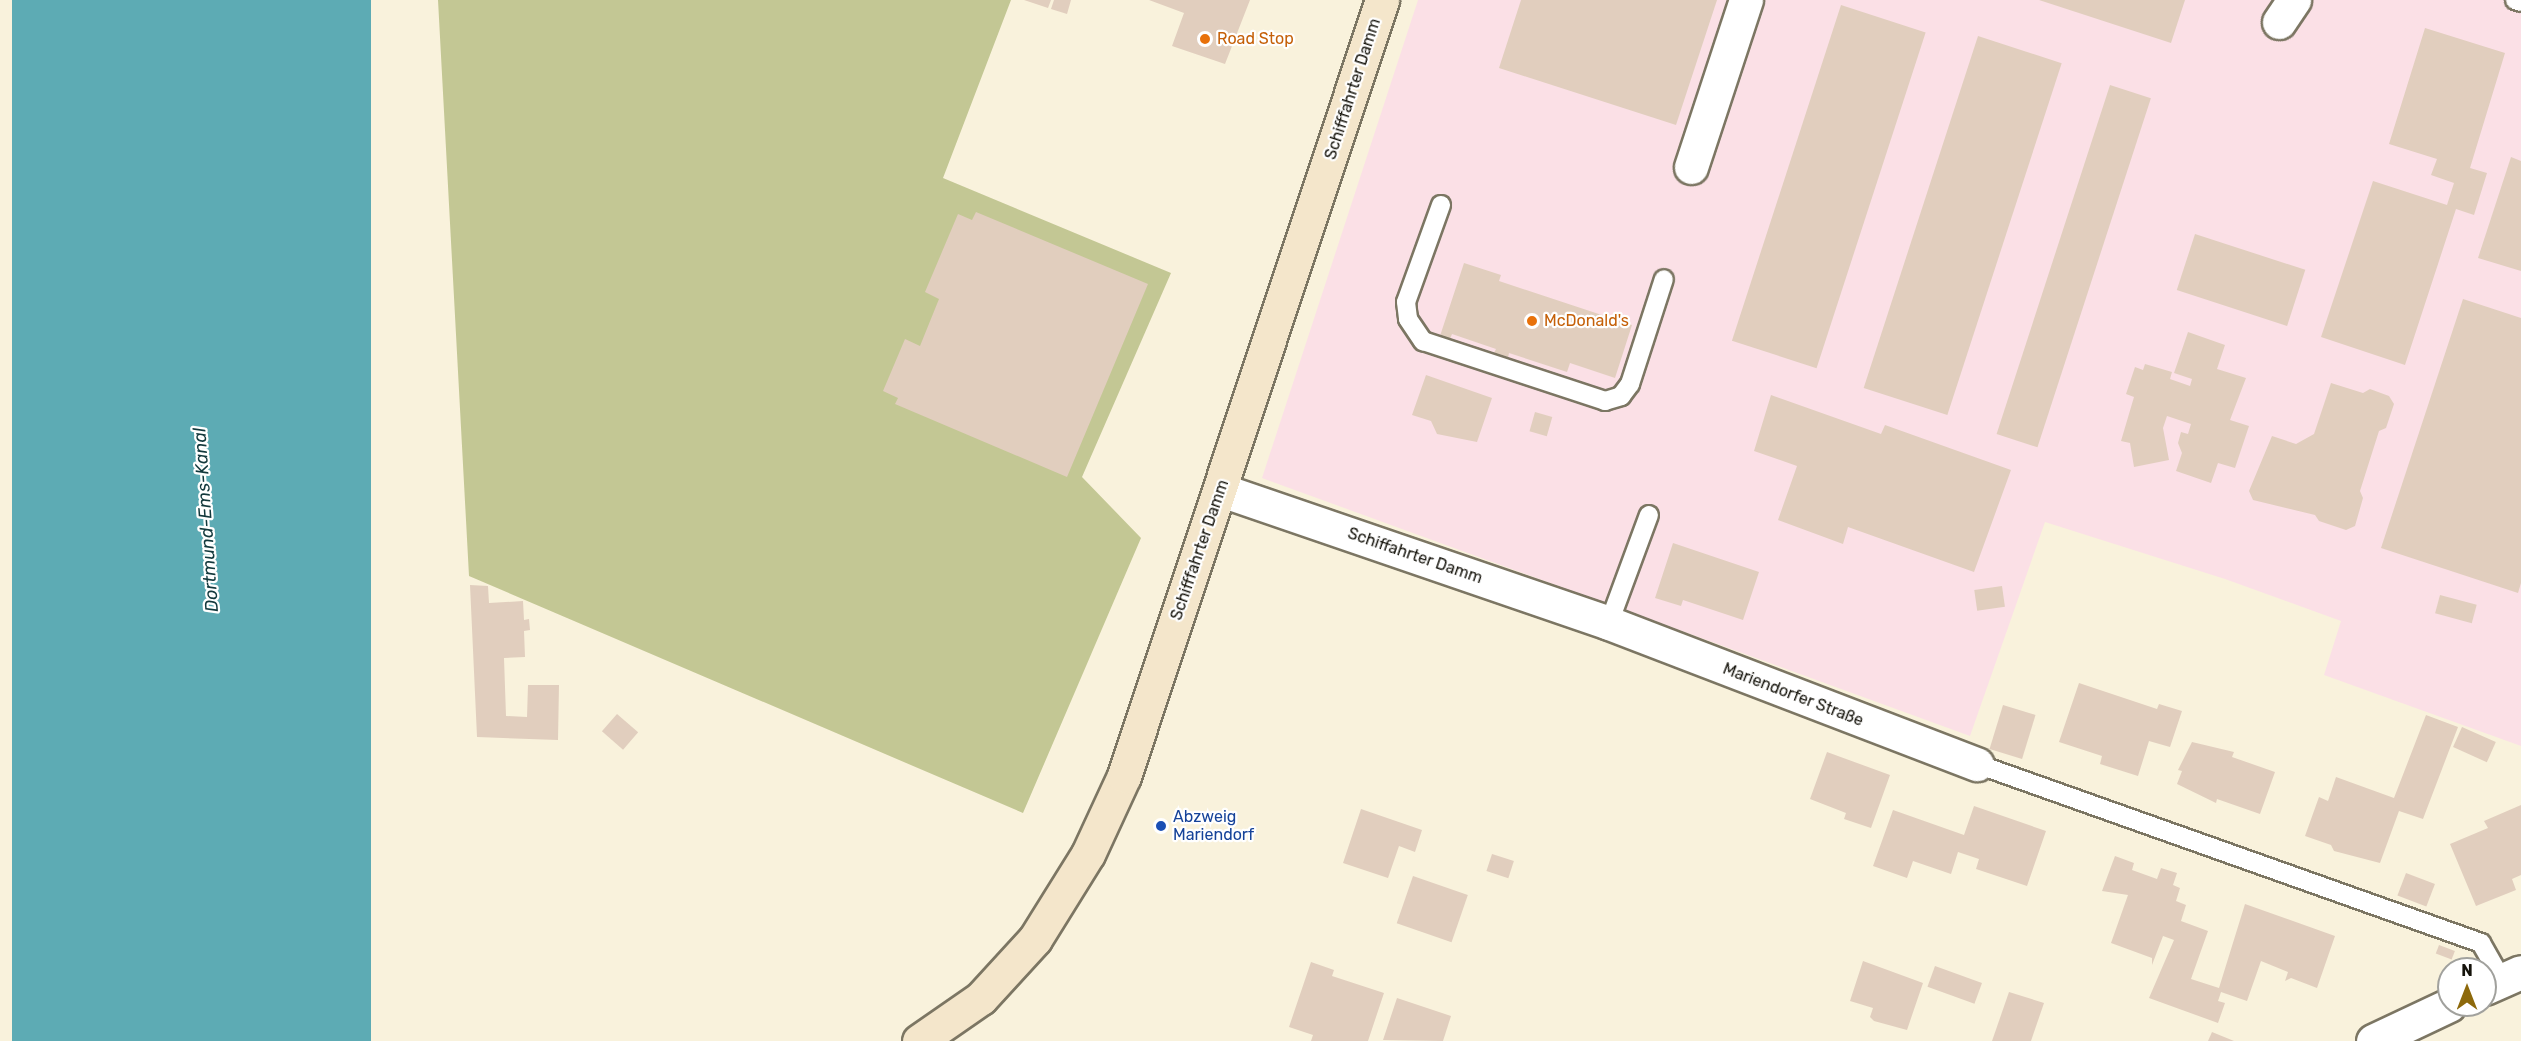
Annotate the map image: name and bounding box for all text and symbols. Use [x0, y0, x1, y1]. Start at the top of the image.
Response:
street label: Schifffahrter Damm [1321, 16, 1385, 162]
place label: Road Stop [1217, 29, 1294, 49]
marker: Road Stop [1198, 32, 1212, 46]
place label: McDonald's [1544, 311, 1629, 331]
marker: McDonald's [1525, 314, 1539, 328]
water label: Dortmund-Ems-Kanal [189, 427, 223, 613]
street label: Schifffahrter Damm [1167, 477, 1233, 623]
street label: Schiffahrter Damm [1345, 524, 1485, 588]
street label: Mariendorfer Straße [1720, 659, 1866, 731]
place label: Abzweig Mariendorf [1173, 807, 1254, 845]
marker: Abzweig Mariendorf [1154, 819, 1168, 833]
north arrow [2437, 957, 2497, 1017]
text: N [2461, 961, 2473, 980]

